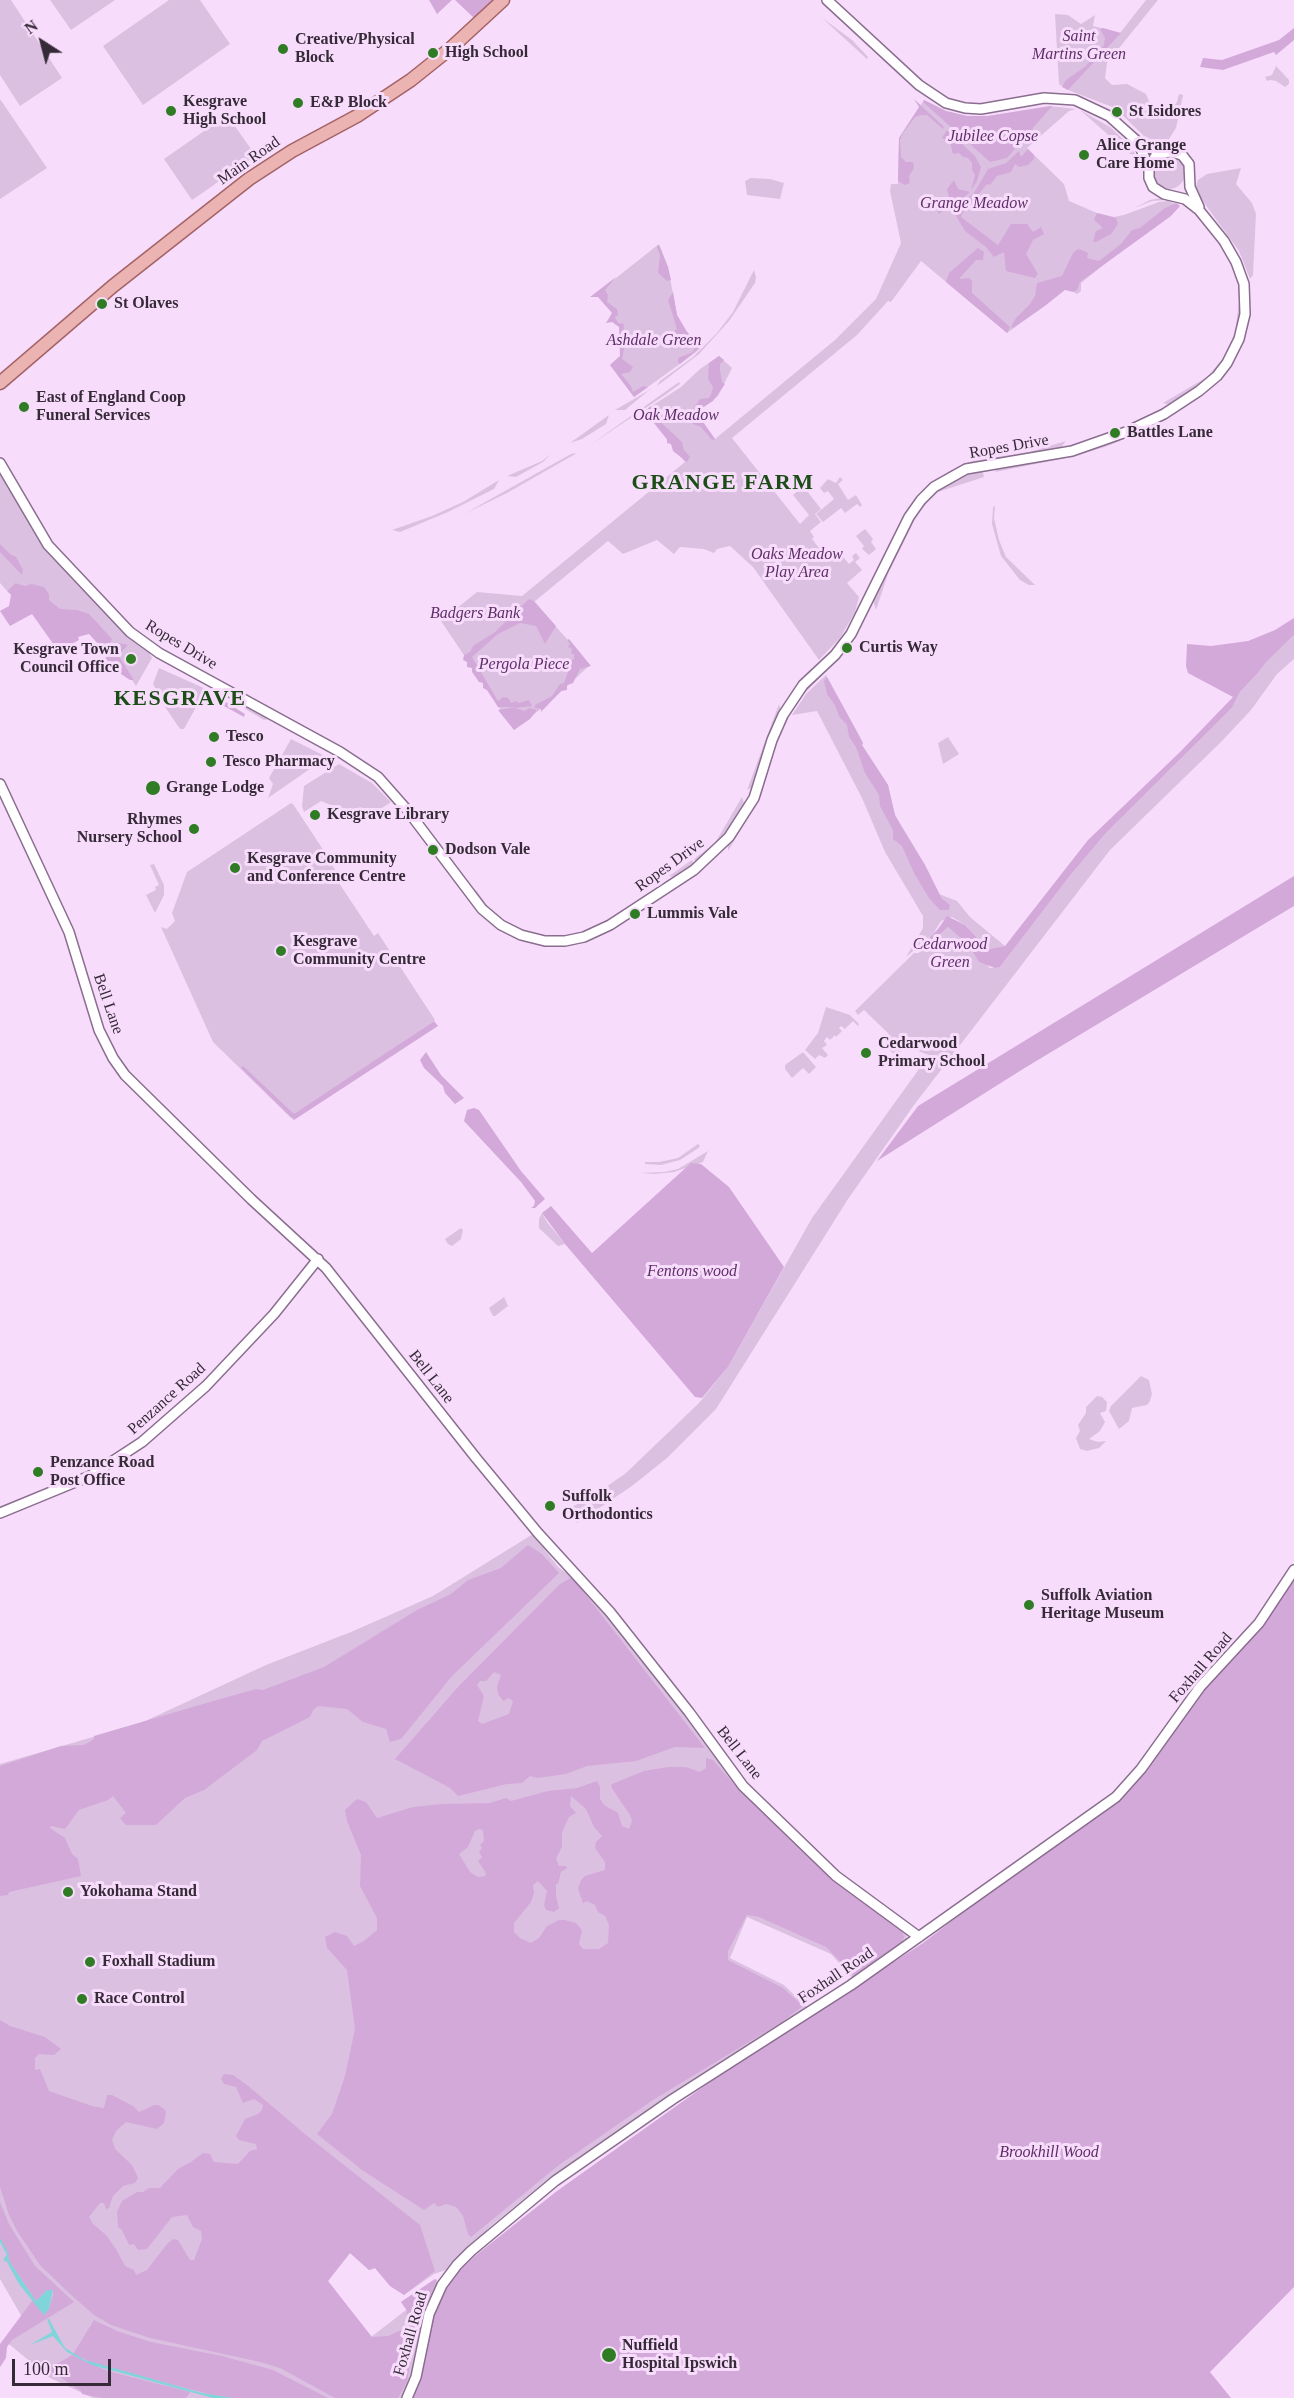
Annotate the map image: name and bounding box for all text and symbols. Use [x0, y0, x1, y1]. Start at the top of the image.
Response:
north arrow [12, 12, 72, 72]
text: N [21, 17, 41, 37]
park label: Saint Martins Green [1032, 27, 1126, 65]
place label: Creative/Physical Block [295, 30, 415, 68]
marker: Creative/Physical Block [276, 42, 290, 56]
place label: High School [445, 43, 528, 63]
marker: High School [426, 46, 440, 60]
place label: Kesgrave High School [183, 92, 266, 130]
place label: E&P Block [310, 93, 387, 113]
marker: E&P Block [291, 96, 305, 110]
place label: St Isidores [1129, 102, 1201, 122]
marker: Kesgrave High School [164, 104, 178, 118]
marker: St Isidores [1110, 105, 1124, 119]
park label: Jubilee Copse [948, 127, 1038, 147]
street label: Main Road [214, 133, 284, 189]
place label: Alice Grange Care Home [1096, 136, 1186, 174]
marker: Alice Grange Care Home [1077, 148, 1091, 162]
park label: Grange Meadow [920, 194, 1028, 214]
place label: St Olaves [114, 294, 178, 314]
marker: St Olaves [95, 297, 109, 311]
park label: Ashdale Green [607, 331, 701, 351]
place label: East of England Coop Funeral Services [36, 388, 186, 426]
marker: East of England Coop Funeral Services [17, 400, 31, 414]
park label: Oak Meadow [633, 406, 719, 426]
place label: Battles Lane [1127, 423, 1213, 443]
marker: Battles Lane [1108, 426, 1122, 440]
street label: Ropes Drive [968, 431, 1050, 463]
district label: GRANGE FARM [632, 470, 814, 496]
park label: Oaks Meadow Play Area [751, 545, 843, 583]
park label: Badgers Bank [430, 604, 520, 624]
street label: Ropes Drive [142, 616, 220, 674]
place label: Curtis Way [859, 638, 938, 658]
place label: Kesgrave Town Council Office [13, 640, 119, 678]
marker: Curtis Way [840, 641, 854, 655]
marker: Kesgrave Town Council Office [124, 652, 138, 666]
park label: Pergola Piece [479, 655, 569, 675]
district label: KESGRAVE [114, 686, 246, 712]
place label: Tesco [226, 727, 264, 747]
marker: Tesco [207, 730, 221, 744]
place label: Tesco Pharmacy [223, 752, 335, 772]
marker: Tesco Pharmacy [204, 755, 218, 769]
place label: Grange Lodge [166, 778, 264, 798]
marker: Grange Lodge [144, 779, 162, 797]
place label: Kesgrave Library [327, 805, 449, 825]
marker: Kesgrave Library [308, 808, 322, 822]
place label: Rhymes Nursery School [77, 810, 182, 848]
marker: Rhymes Nursery School [187, 822, 201, 836]
street label: Ropes Drive [632, 834, 708, 896]
place label: Dodson Vale [445, 840, 530, 860]
marker: Dodson Vale [426, 843, 440, 857]
place label: Kesgrave Community and Conference Centre [247, 849, 405, 887]
marker: Kesgrave Community and Conference Centre [228, 861, 242, 875]
place label: Lummis Vale [647, 904, 738, 924]
marker: Lummis Vale [628, 907, 642, 921]
place label: Kesgrave Community Centre [293, 932, 426, 970]
park label: Cedarwood Green [913, 935, 987, 973]
marker: Kesgrave Community Centre [274, 944, 288, 958]
street label: Bell Lane [89, 971, 127, 1037]
place label: Cedarwood Primary School [878, 1034, 985, 1072]
marker: Cedarwood Primary School [859, 1046, 873, 1060]
park label: Fentons wood [647, 1262, 737, 1282]
street label: Bell Lane [404, 1346, 458, 1408]
street label: Penzance Road [124, 1359, 210, 1439]
place label: Penzance Road Post Office [50, 1453, 154, 1491]
marker: Penzance Road Post Office [31, 1465, 45, 1479]
place label: Suffolk Orthodontics [562, 1487, 653, 1525]
marker: Suffolk Orthodontics [543, 1499, 557, 1513]
place label: Suffolk Aviation Heritage Museum [1041, 1586, 1164, 1624]
marker: Suffolk Aviation Heritage Museum [1022, 1598, 1036, 1612]
street label: Foxhall Road [1165, 1629, 1237, 1707]
street label: Bell Lane [712, 1722, 766, 1784]
place label: Yokohama Stand [80, 1882, 197, 1902]
marker: Yokohama Stand [61, 1885, 75, 1899]
street label: Foxhall Road [795, 1944, 877, 2008]
place label: Foxhall Stadium [102, 1952, 215, 1972]
marker: Foxhall Stadium [83, 1955, 97, 1969]
place label: Race Control [94, 1989, 185, 2009]
marker: Race Control [75, 1992, 89, 2006]
park label: Brookhill Wood [999, 2143, 1099, 2163]
street label: Foxhall Road [390, 2290, 432, 2378]
place label: Nuffield Hospital Ipswich [622, 2336, 737, 2374]
marker: Nuffield Hospital Ipswich [600, 2346, 618, 2364]
scale bar [15, 2347, 114, 2385]
text: 100 m [23, 2359, 69, 2379]

